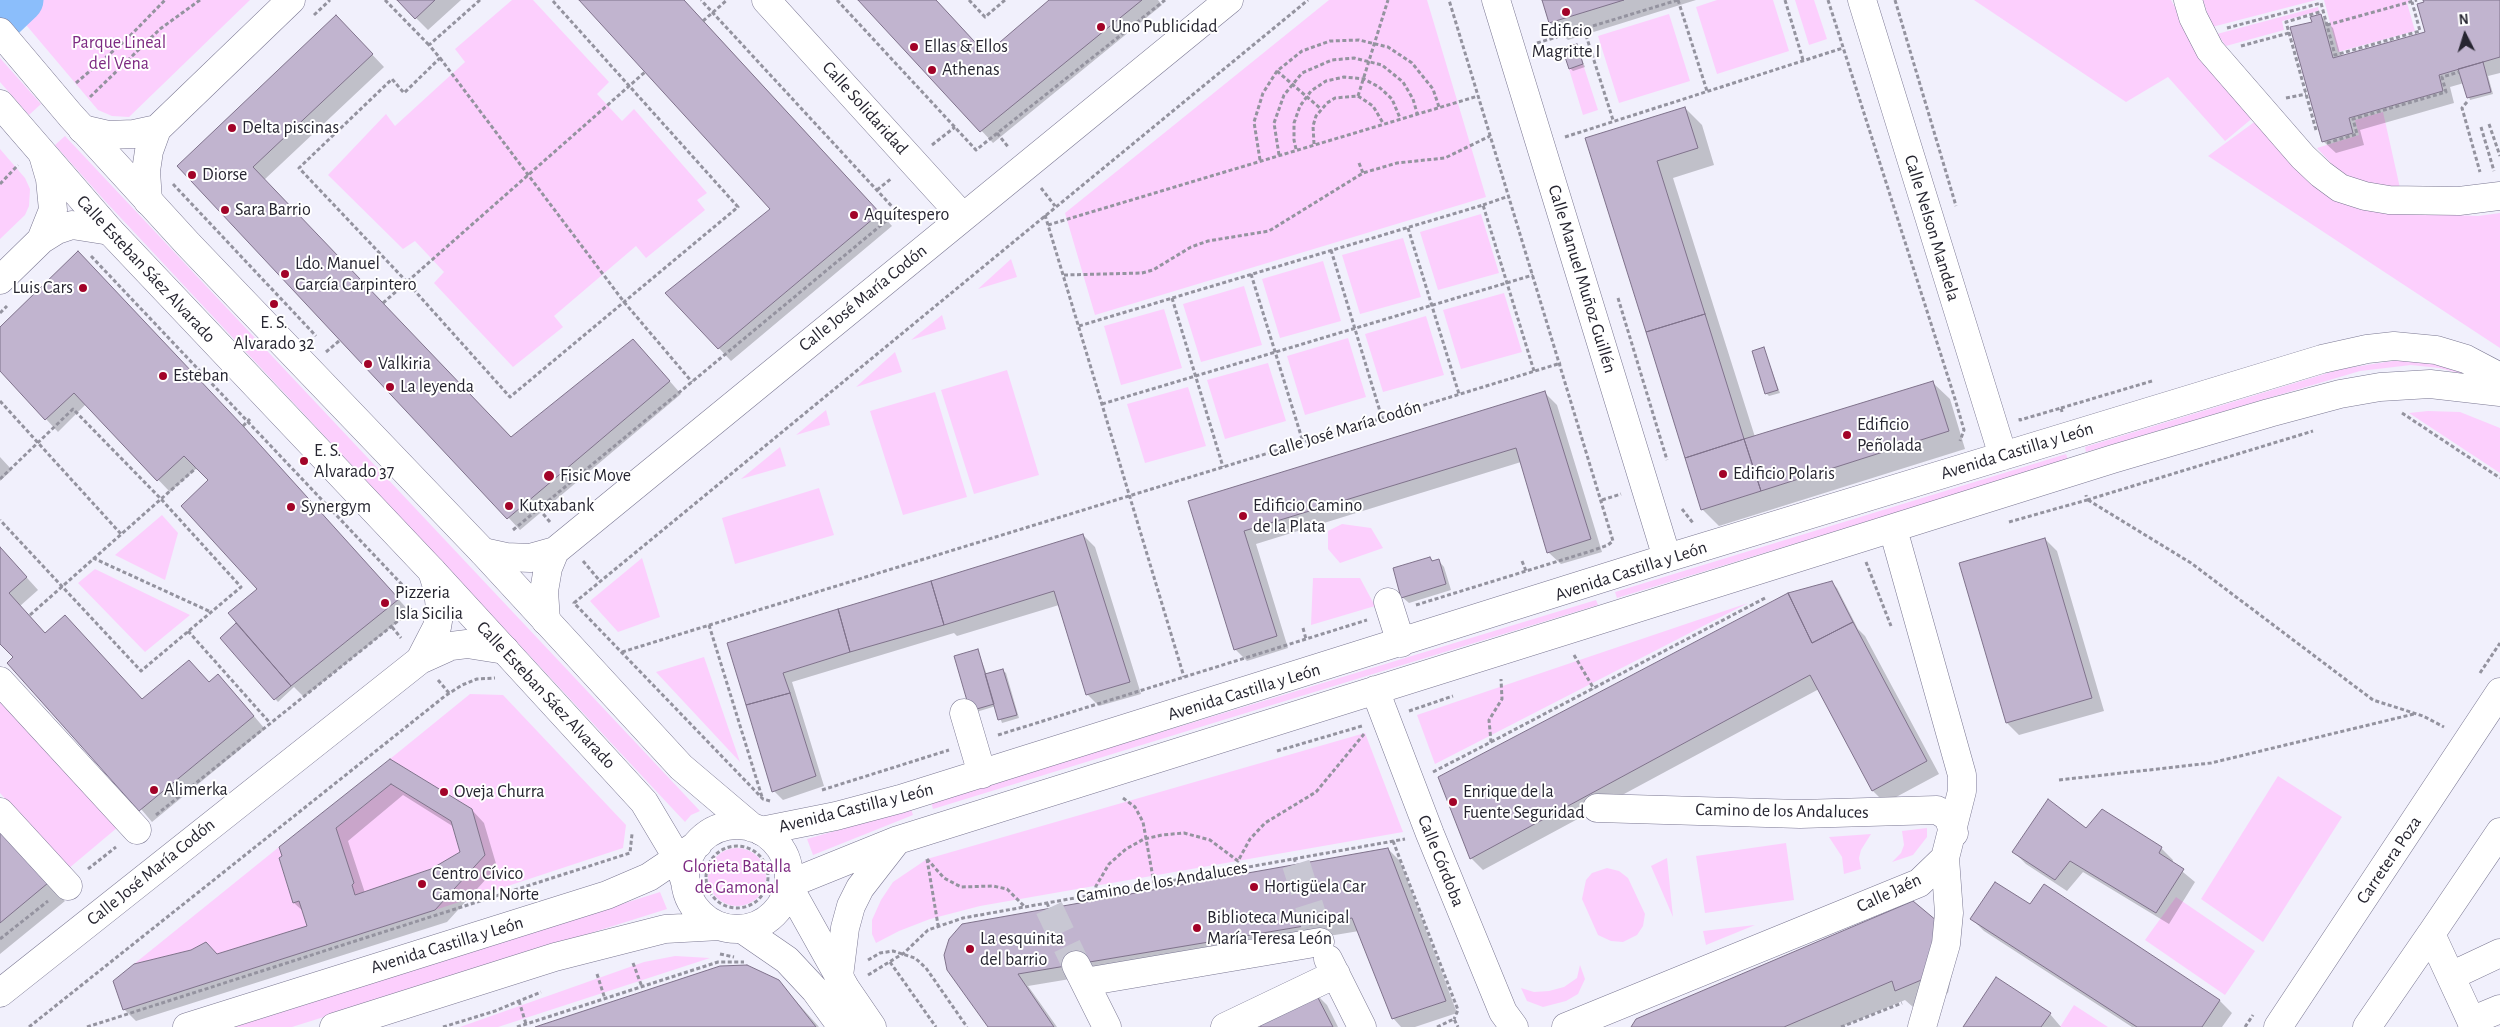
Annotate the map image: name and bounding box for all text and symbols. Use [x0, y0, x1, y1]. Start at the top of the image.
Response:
marker: Edificio Magritte I [1560, 6, 1572, 18]
north arrow [2440, 10, 2490, 60]
text: N [2458, 13, 2469, 27]
place label: Uno Publicidad [1111, 16, 1218, 38]
place label: Edificio Magritte I [1532, 20, 1600, 62]
marker: Uno Publicidad [1095, 21, 1107, 33]
park label: Parque Lineal del Vena [72, 32, 166, 74]
place label: Ellas & Ellos [924, 36, 1008, 58]
marker: Ellas & Ellos [908, 41, 920, 53]
street label: Calle Solidaridad [817, 57, 913, 159]
place label: Athenas [942, 59, 1000, 81]
marker: Athenas [926, 64, 938, 76]
place label: Delta piscinas [242, 117, 339, 139]
marker: Delta piscinas [226, 122, 238, 134]
street label: Calle Nelson Mandela [1899, 152, 1965, 304]
place label: Diorse [202, 164, 247, 186]
marker: Diorse [186, 169, 198, 181]
street label: Calle Manuel Muñoz Guillén [1543, 182, 1621, 376]
street label: Calle Esteban Sáez Alvarado [72, 191, 220, 347]
place label: Sara Barrio [235, 199, 311, 221]
marker: Sara Barrio [219, 204, 231, 216]
place label: Aquítespero [864, 204, 949, 226]
marker: Aquítespero [848, 209, 860, 221]
street label: Calle José María Codón [795, 240, 931, 356]
place label: Ldo. Manuel García Carpintero [295, 253, 417, 296]
marker: Ldo. Manuel García Carpintero [279, 268, 291, 280]
place label: Luis Cars [12, 277, 73, 299]
marker: Luis Cars [77, 282, 89, 294]
marker: E. S. Alvarado 32 [268, 298, 280, 310]
place label: E. S. Alvarado 32 [234, 312, 314, 354]
place label: Valkiria [378, 353, 431, 375]
marker: Valkiria [362, 358, 374, 370]
place label: Esteban [173, 365, 229, 387]
marker: Esteban [157, 370, 169, 382]
place label: La leyenda [400, 376, 474, 398]
marker: La leyenda [384, 381, 396, 393]
street label: Calle José María Codón [1266, 395, 1424, 463]
place label: Edificio Peñolada [1857, 414, 1922, 456]
street label: Avenida Castilla y León [1938, 417, 2096, 485]
marker: Edificio Peñolada [1841, 429, 1853, 441]
place label: E. S. Alvarado 37 [314, 440, 394, 482]
marker: E. S. Alvarado 37 [298, 455, 310, 467]
place label: Edificio Polaris [1733, 463, 1835, 485]
place label: Fisic Move [560, 465, 631, 487]
marker: Edificio Polaris [1717, 468, 1729, 480]
marker: Fisic Move [542, 469, 556, 483]
place label: Kutxabank [519, 495, 594, 517]
place label: Edificio Camino de la Plata [1253, 495, 1362, 538]
place label: Synergym [301, 496, 371, 518]
marker: Kutxabank [503, 500, 515, 512]
marker: Synergym [285, 501, 297, 513]
marker: Edificio Camino de la Plata [1237, 510, 1249, 522]
street label: Avenida Castilla y León [1552, 536, 1710, 606]
place label: Pizzeria Isla Sicilia [395, 582, 463, 624]
marker: Pizzeria Isla Sicilia [379, 597, 391, 609]
street label: Calle Esteban Sáez Alvarado [472, 617, 620, 773]
street label: Avenida Castilla y León [1165, 658, 1323, 726]
street label: Avenida Castilla y León [776, 778, 936, 838]
place label: Alimerka [164, 779, 228, 801]
place label: Oveja Churra [454, 781, 545, 803]
place label: Enrique de la Fuente Seguridad [1463, 781, 1585, 824]
marker: Alimerka [148, 784, 160, 796]
marker: Oveja Churra [438, 786, 450, 798]
marker: Enrique de la Fuente Seguridad [1447, 796, 1459, 808]
street label: Camino de los Andaluces [1695, 799, 1869, 823]
street label: Calle Córdoba [1413, 812, 1469, 910]
street label: Carretera Poza [2352, 812, 2426, 908]
street label: Calle José María Codón [83, 814, 219, 930]
park label: Glorieta Batalla de Gamonal [683, 856, 791, 899]
street label: Camino de los Andaluces [1075, 856, 1249, 908]
place label: Centro Cívico Gamonal Norte [432, 863, 539, 906]
street label: Calle Jaén [1853, 869, 1925, 917]
place label: Hortigüela Car [1264, 876, 1366, 898]
marker: Centro Cívico Gamonal Norte [416, 878, 428, 890]
marker: Hortigüela Car [1248, 881, 1260, 893]
place label: Biblioteca Municipal María Teresa León [1207, 907, 1349, 950]
street label: Avenida Castilla y León [368, 911, 526, 979]
marker: Biblioteca Municipal María Teresa León [1191, 922, 1203, 934]
place label: La esquinita del barrio [980, 928, 1064, 971]
marker: La esquinita del barrio [964, 943, 976, 955]

